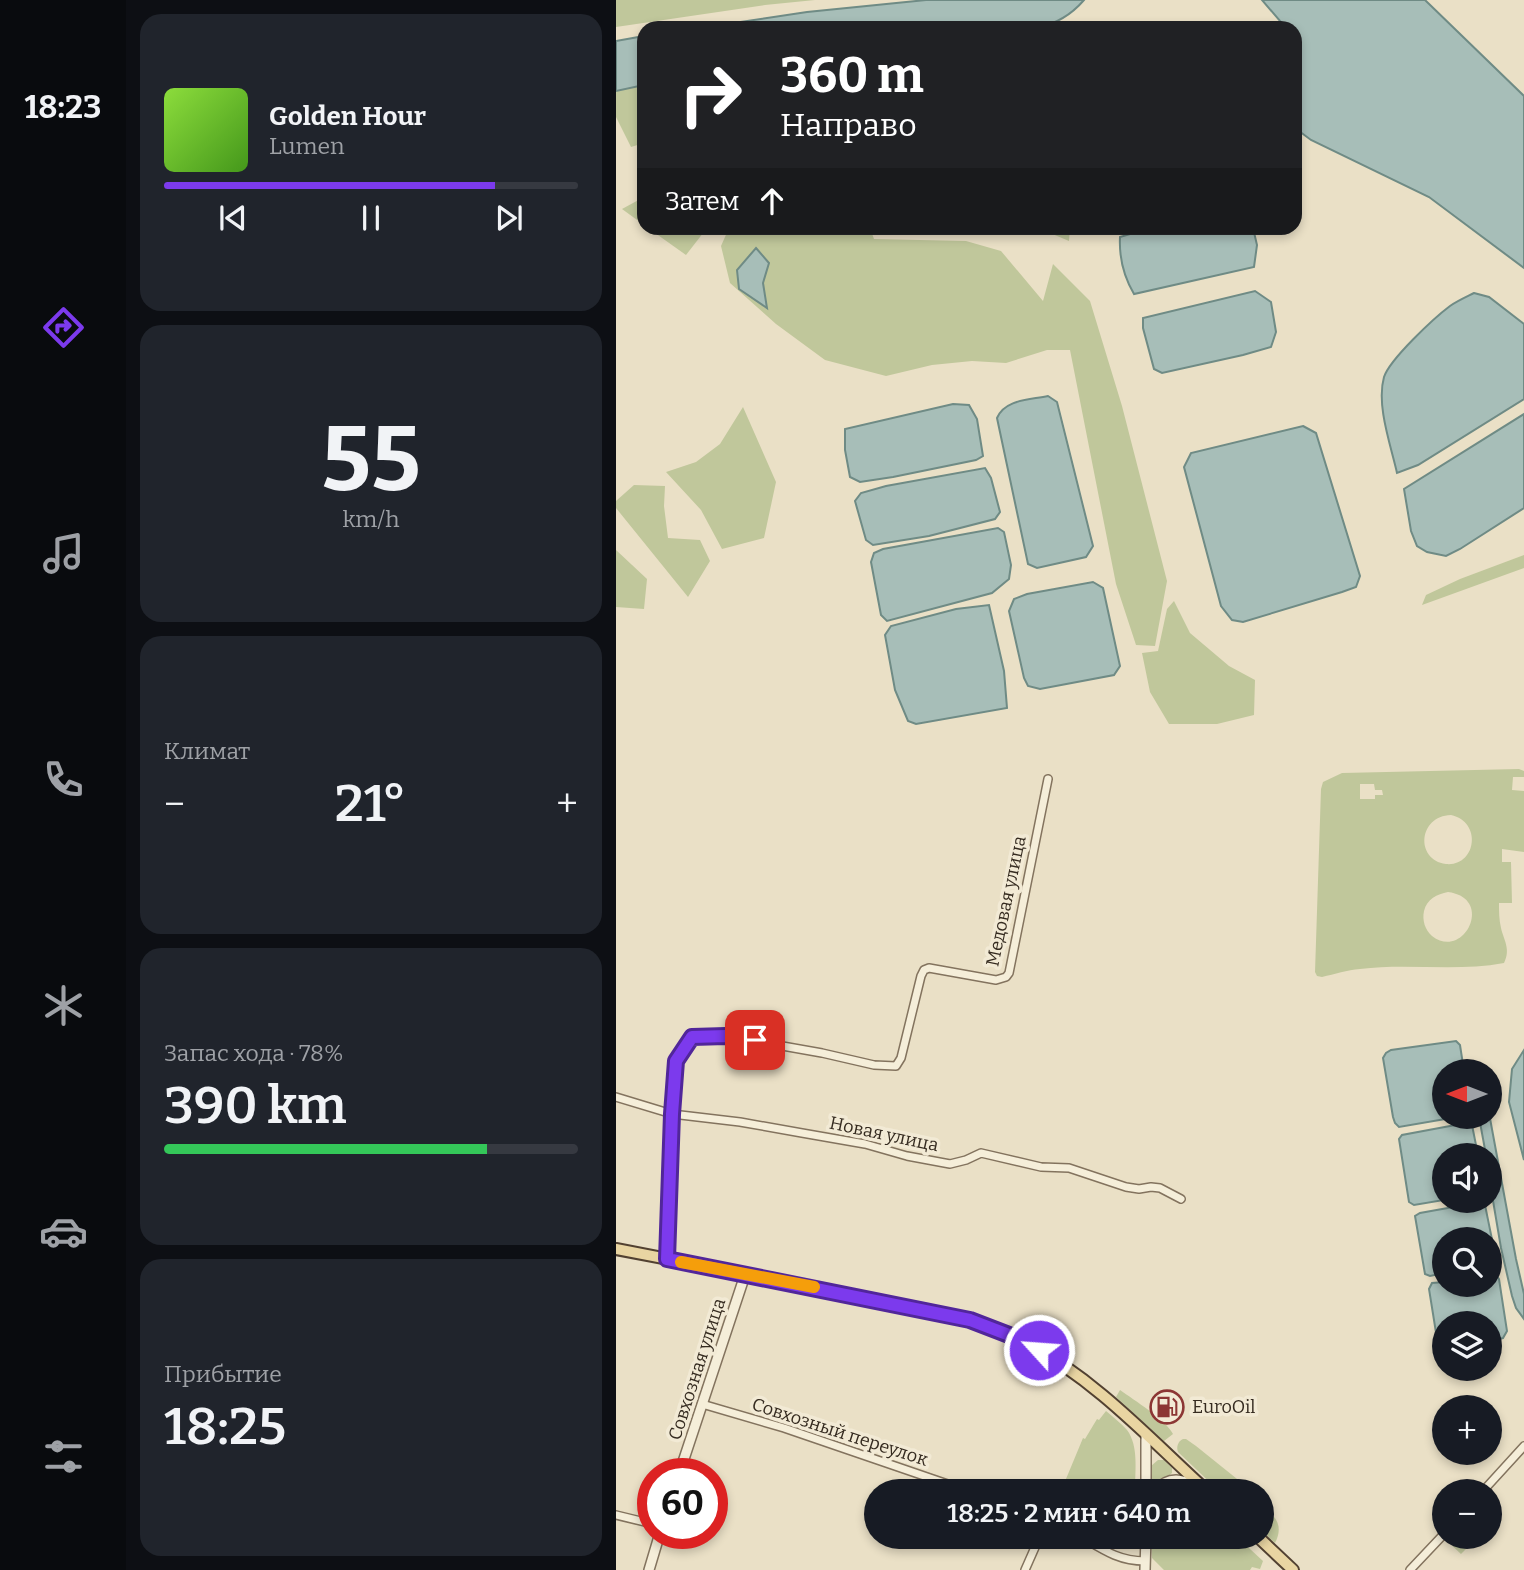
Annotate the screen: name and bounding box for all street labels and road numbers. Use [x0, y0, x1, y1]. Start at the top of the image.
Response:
street label: Медовая улица [981, 834, 1031, 968]
street label: Новая улица [827, 1112, 941, 1156]
street label: Совхозная улица [664, 1295, 730, 1443]
street label: Совхозный переулок [749, 1393, 931, 1471]

